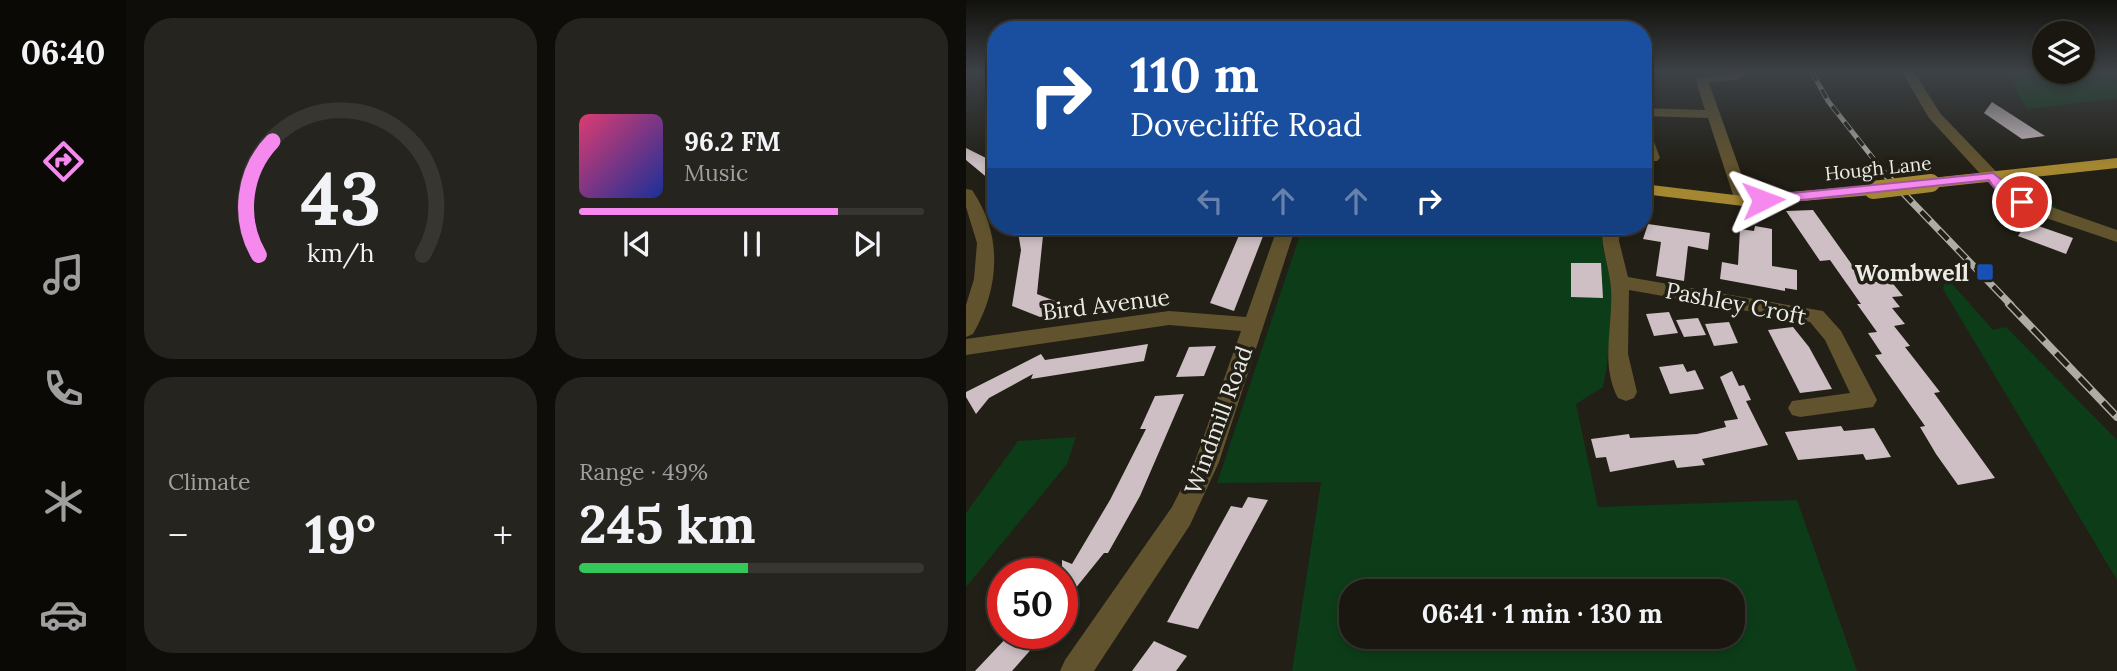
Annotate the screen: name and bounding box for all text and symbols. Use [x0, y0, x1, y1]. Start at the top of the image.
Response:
map controls [2032, 21, 2095, 84]
button: layers [2032, 21, 2095, 84]
text: 06:40 [21, 32, 105, 73]
text: 110 m [1130, 43, 1259, 105]
icon: right [1015, 49, 1106, 140]
text: Dovecliffe Road [1130, 104, 1362, 145]
text: 96.2 FM [684, 125, 781, 158]
icon: directions [39, 137, 88, 186]
street label: Hough Lane [1823, 150, 1933, 186]
text: 43 [300, 152, 381, 245]
text: Music [684, 158, 748, 187]
position arrow [1726, 163, 1800, 237]
pin [1992, 172, 2052, 232]
icon: left [1191, 182, 1229, 220]
icon: ahead [1264, 182, 1302, 220]
icon: ahead [1337, 182, 1375, 220]
icon: right [1410, 182, 1448, 220]
icon: arrive [2003, 183, 2041, 221]
icon: previous [618, 225, 656, 263]
icon: pause [733, 225, 771, 263]
icon: next [848, 225, 886, 263]
text: km/h [307, 237, 374, 269]
icon: music [39, 250, 88, 299]
place label: Wombwell [1855, 258, 1969, 287]
marker: Wombwell [1975, 262, 1995, 282]
street label: Pashley Croft [1663, 275, 1809, 331]
street label: Bird Avenue [1041, 282, 1171, 326]
street label: Windmill Road [1178, 342, 1258, 498]
icon: phone [39, 364, 88, 413]
text: Range · 49% [579, 457, 708, 486]
text: Climate [168, 467, 250, 496]
icon: climate [39, 477, 88, 526]
text: 245 km [579, 491, 756, 557]
text: 19° [305, 501, 376, 567]
text: − [168, 511, 188, 559]
text: + [493, 511, 513, 559]
speed limit sign: 50 [987, 558, 1078, 649]
icon: car [39, 590, 88, 639]
text: 06:41 · 1 min · 130 m [1422, 597, 1662, 630]

